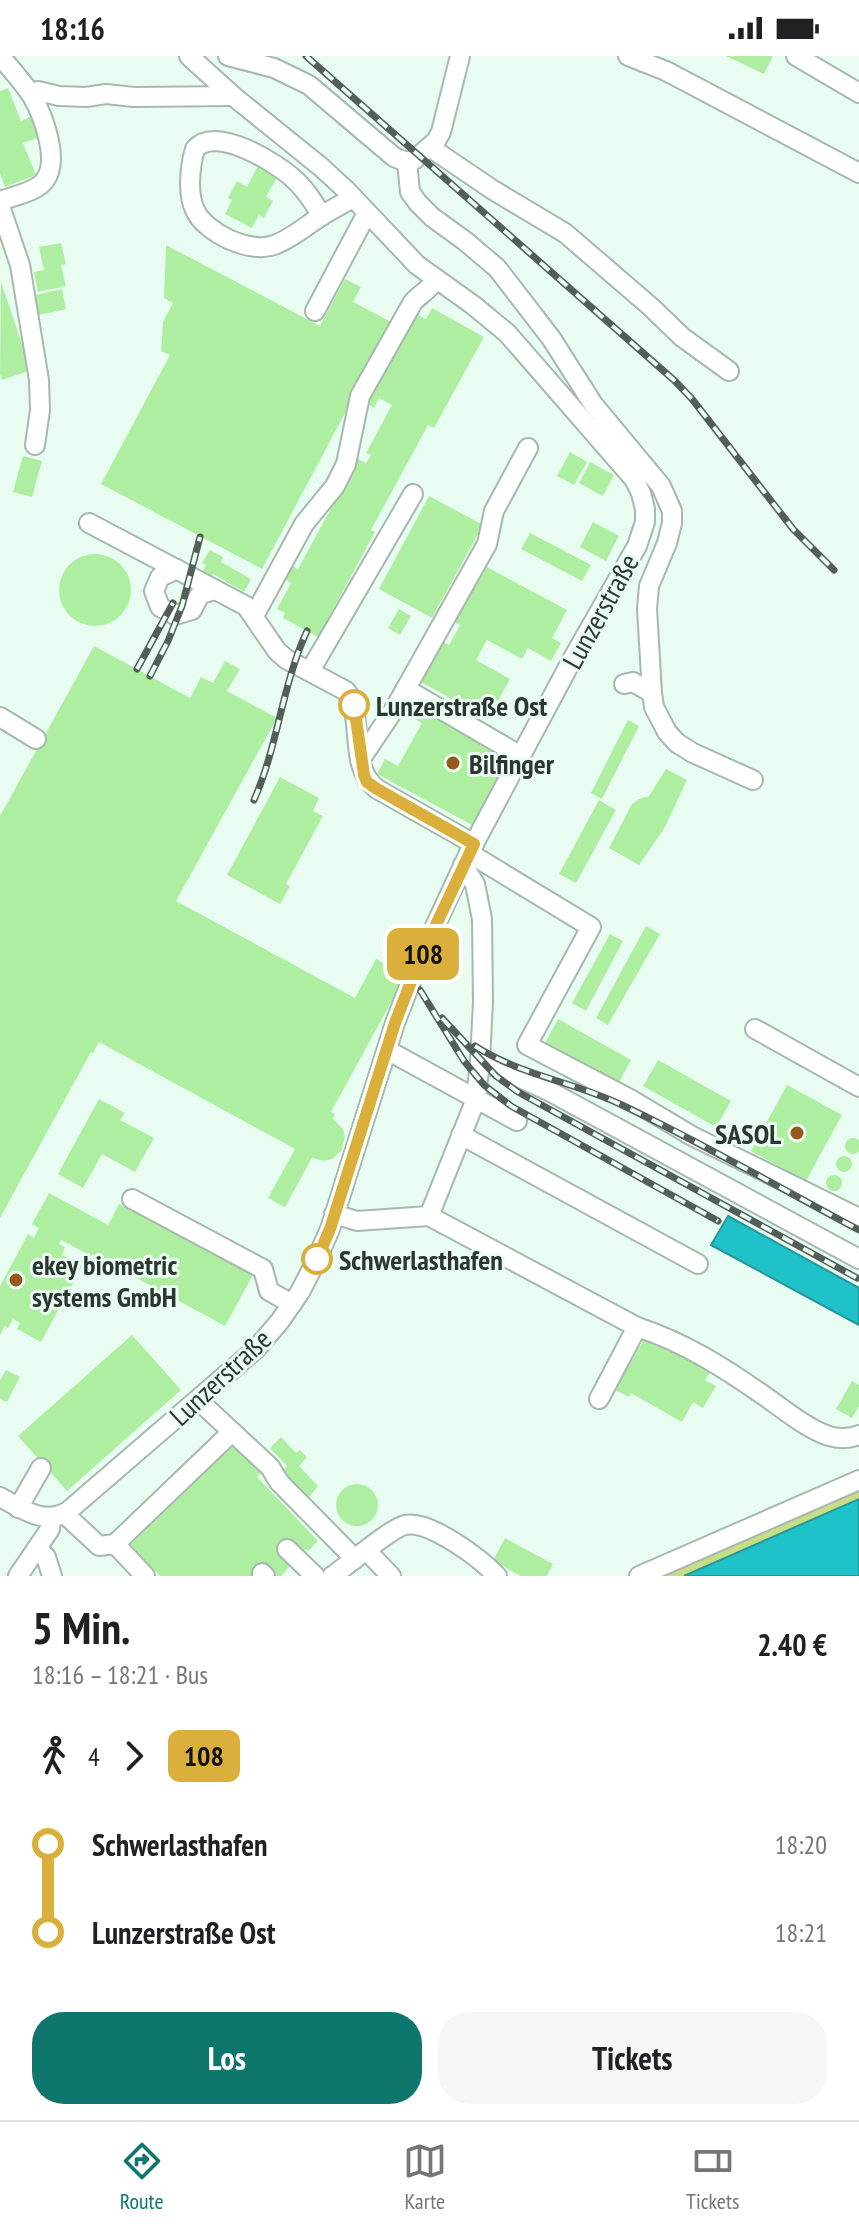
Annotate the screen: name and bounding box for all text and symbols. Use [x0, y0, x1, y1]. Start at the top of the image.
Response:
text: 18:16 [40, 9, 105, 48]
street label: Lunzerstraße [553, 547, 647, 675]
place label: Lunzerstraße Ost [376, 687, 547, 724]
marker: Lunzerstraße Ost [339, 690, 369, 720]
place label: Bilfinger [469, 745, 555, 782]
marker: Bilfinger [444, 754, 462, 772]
line badge: 108 [377, 928, 469, 980]
text: 108 [403, 935, 443, 972]
place label: SASOL [715, 1115, 781, 1152]
marker: SASOL [788, 1124, 806, 1142]
place label: Schwerlasthafen [339, 1241, 503, 1278]
marker: Schwerlasthafen [302, 1244, 332, 1274]
place label: ekey biometric systems GmbH [32, 1246, 177, 1315]
marker: ekey biometric systems GmbH [7, 1271, 25, 1289]
street label: Lunzerstraße [161, 1321, 279, 1433]
text: 5 Min. [32, 1599, 130, 1656]
text: 2.40 € [757, 1625, 827, 1664]
text: 18:16 – 18:21 · Bus [32, 1658, 208, 1691]
icon: walk [32, 1734, 76, 1778]
icon: forward [112, 1734, 156, 1778]
text: 108 [184, 1737, 224, 1774]
text: 4 [88, 1740, 100, 1773]
text: Schwerlasthafen [92, 1825, 268, 1864]
text: 18:20 [775, 1828, 827, 1861]
text: Lunzerstraße Ost [92, 1913, 275, 1952]
text: 18:21 [775, 1916, 827, 1949]
button: Los [32, 2012, 422, 2104]
button: Tickets [438, 2012, 827, 2104]
tab: Route [120, 2139, 164, 2215]
tab: Karte [403, 2139, 447, 2215]
tab: Tickets [686, 2139, 739, 2215]

